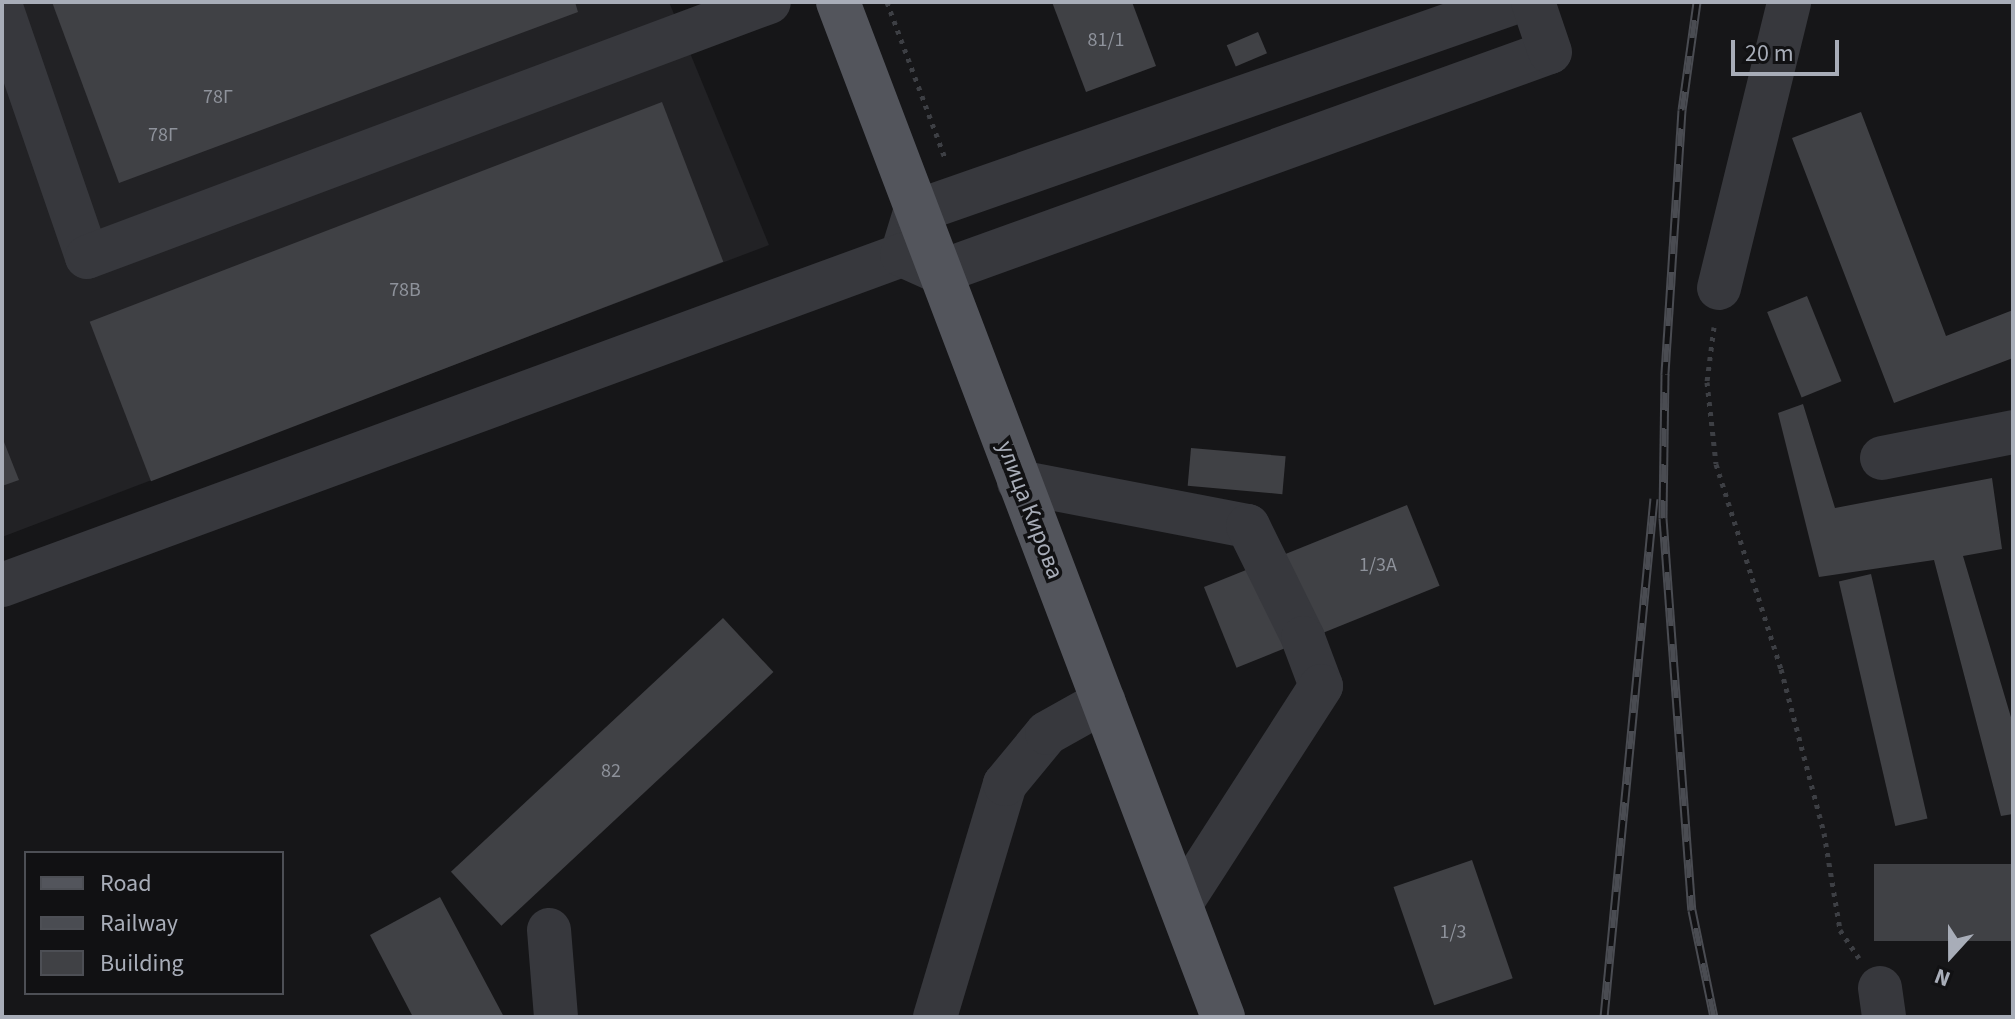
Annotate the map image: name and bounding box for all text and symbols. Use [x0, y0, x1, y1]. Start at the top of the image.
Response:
scale bar [1735, 24, 1843, 74]
house number: 81/1 [1088, 28, 1124, 52]
text: 20 m [1745, 36, 1794, 71]
house number: 78Г [203, 85, 233, 109]
house number: 78Г [148, 123, 178, 147]
house number: 78В [389, 278, 421, 302]
street label: улица Кирова [990, 437, 1070, 583]
house number: 1/3А [1359, 553, 1397, 577]
house number: 82 [601, 759, 621, 783]
legend [24, 851, 284, 995]
text: Road [100, 866, 152, 901]
text: Railway [100, 906, 178, 941]
north arrow [1911, 915, 1991, 995]
house number: 1/3 [1440, 920, 1466, 944]
text: Building [100, 946, 184, 981]
text: N [1930, 960, 1955, 995]

